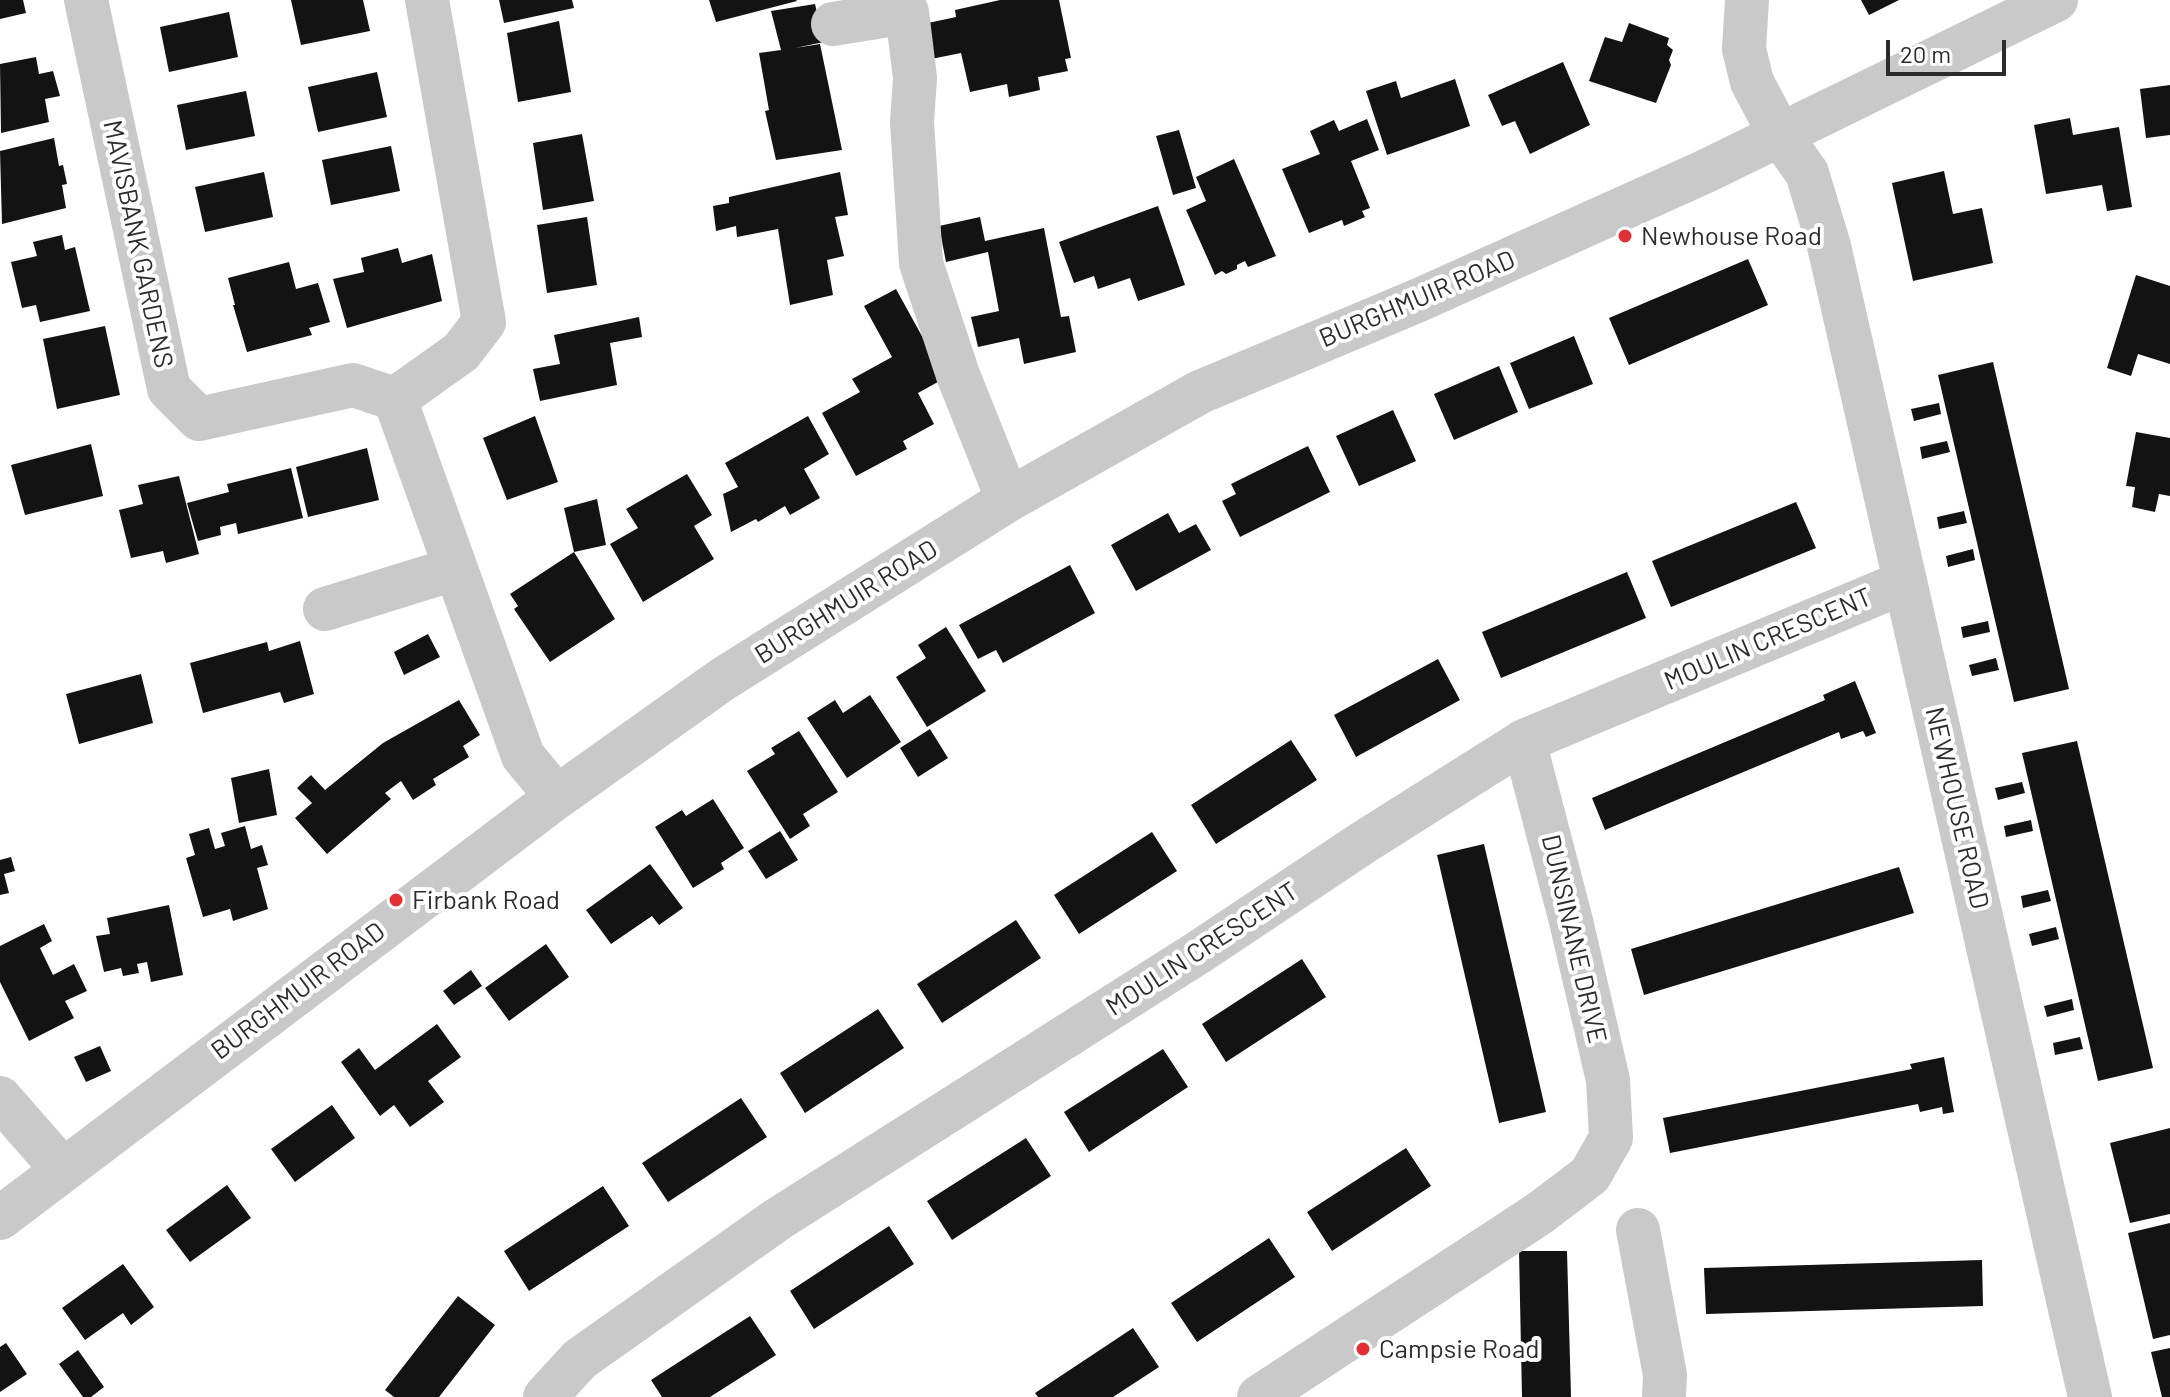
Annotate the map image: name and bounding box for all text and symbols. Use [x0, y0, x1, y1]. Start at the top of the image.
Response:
scale bar [1890, 24, 2010, 74]
text: 20 m [1900, 39, 1951, 68]
street label: MAVISBANK GARDENS [96, 117, 180, 371]
place label: Newhouse Road [1641, 220, 1822, 252]
marker: Newhouse Road [1616, 227, 1634, 245]
street label: BURGHMUIR ROAD [1315, 244, 1519, 354]
street label: BURGHMUIR ROAD [749, 533, 943, 671]
street label: MOULIN CRESCENT [1660, 581, 1876, 697]
street label: NEWHOUSE ROAD [1919, 704, 1995, 912]
street label: DUNSINANE DRIVE [1535, 832, 1613, 1046]
street label: MOULIN CRESCENT [1100, 875, 1304, 1023]
place label: Firbank Road [412, 884, 560, 916]
marker: Firbank Road [387, 891, 405, 909]
street label: BURGHMUIR ROAD [205, 916, 391, 1066]
place label: Campsie Road [1379, 1333, 1539, 1365]
marker: Campsie Road [1354, 1340, 1372, 1358]

